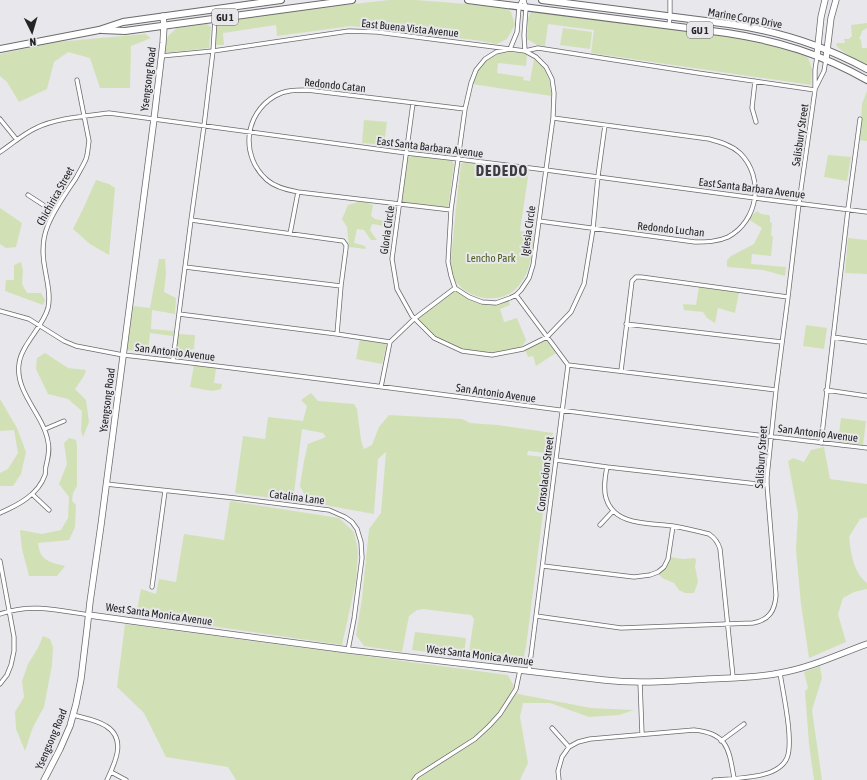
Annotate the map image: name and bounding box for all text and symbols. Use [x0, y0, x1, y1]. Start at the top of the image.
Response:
street label: Marine Corps Drive [707, 6, 783, 30]
road number: GU 1 [212, 9, 238, 25]
north arrow [12, 12, 52, 52]
street label: East Buena Vista Avenue [361, 17, 459, 39]
road number: GU 1 [687, 22, 713, 38]
text: N [29, 36, 37, 48]
street label: Ysengsong Road [138, 46, 158, 112]
street label: Redondo Catan [304, 76, 366, 94]
street label: Salisbury Street [790, 103, 810, 167]
street label: East Santa Barbara Avenue [376, 135, 484, 159]
district label: DEDEDO [476, 162, 528, 179]
street label: Chichirica Street [34, 165, 76, 227]
street label: East Santa Barbara Avenue [698, 176, 806, 200]
street label: Gloria Circle [378, 205, 396, 255]
street label: Iglesia Circle [519, 205, 537, 257]
street label: Redondo Luchan [637, 220, 705, 238]
park label: Lencho Park [466, 252, 516, 264]
street label: San Antonio Avenue [134, 341, 216, 363]
street label: Ysengsong Road [97, 367, 117, 433]
street label: San Antonio Avenue [455, 381, 537, 405]
street label: San Antonio Avenue [777, 422, 859, 444]
street label: Salisbury Street [753, 425, 769, 489]
street label: Consolacion Street [534, 436, 556, 512]
street label: Catalina Lane [269, 488, 325, 506]
street label: West Santa Monica Avenue [105, 601, 213, 627]
street label: West Santa Monica Avenue [426, 642, 534, 668]
street label: Ysengsong Road [33, 707, 69, 771]

